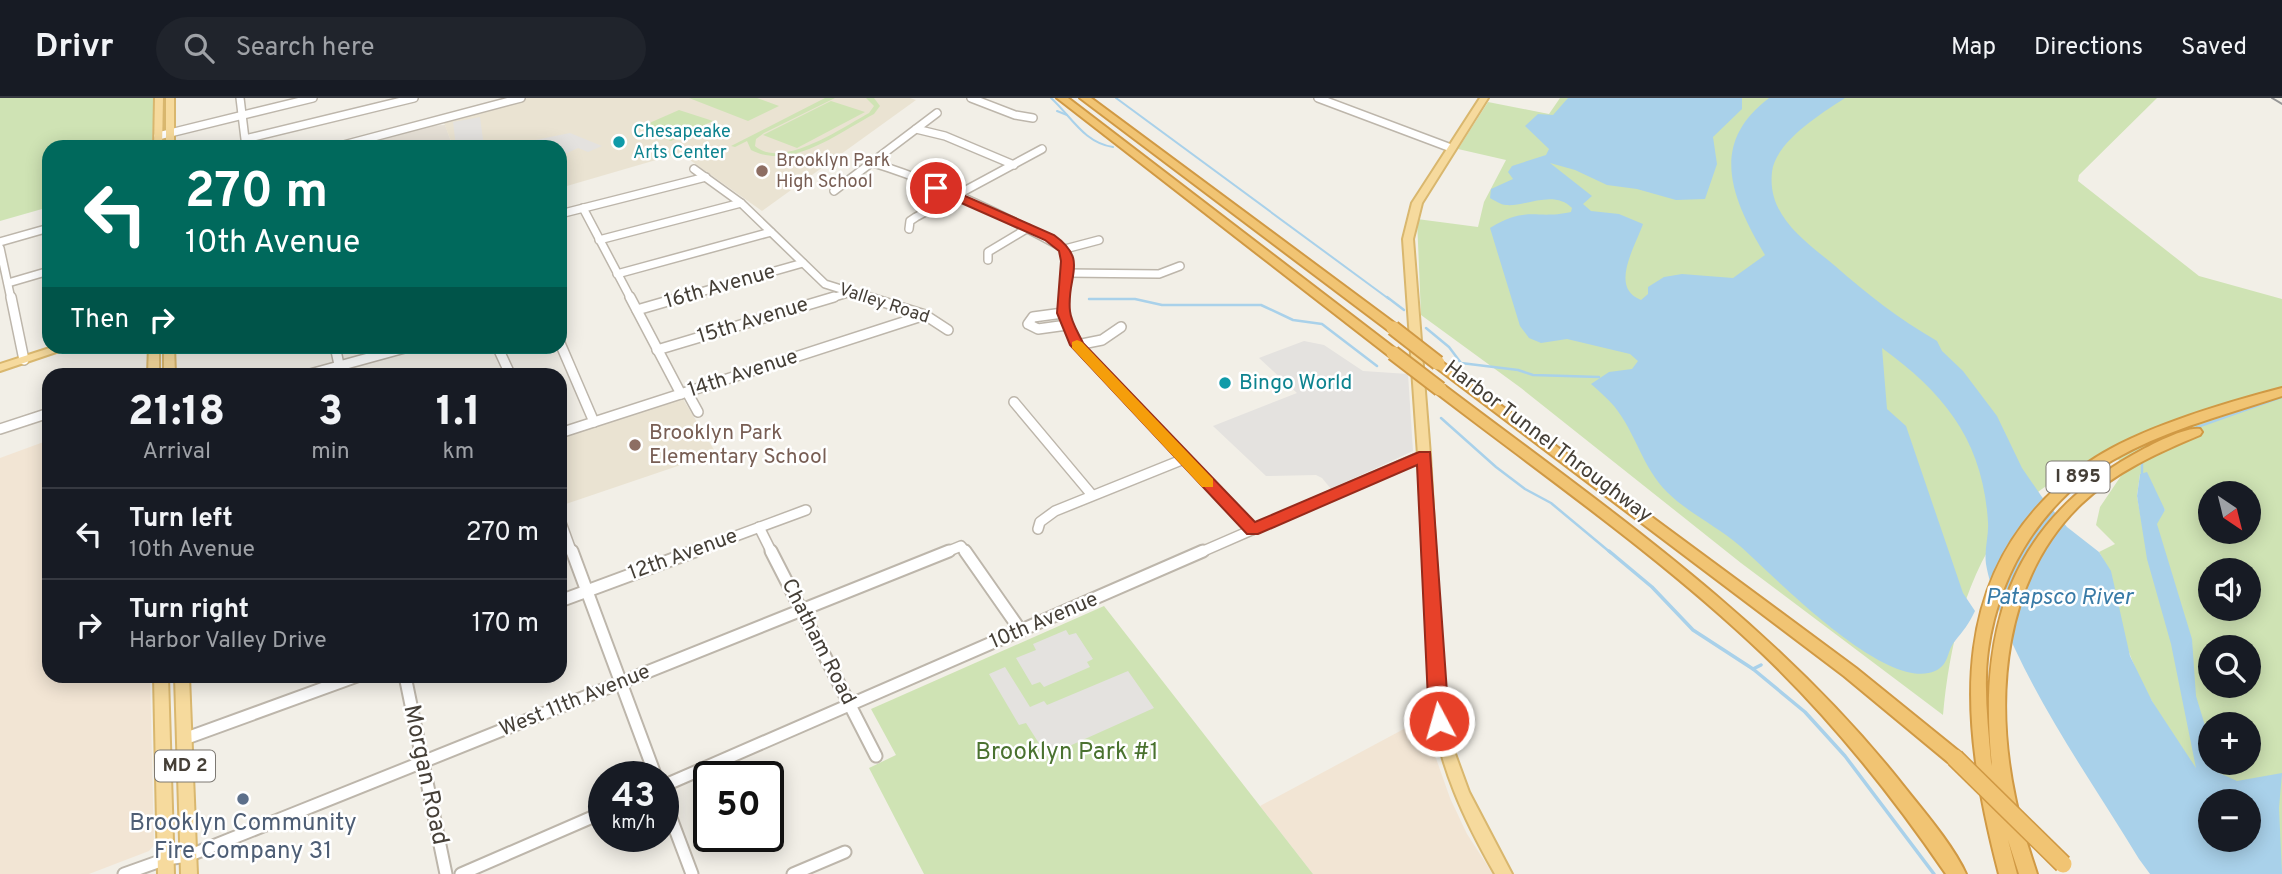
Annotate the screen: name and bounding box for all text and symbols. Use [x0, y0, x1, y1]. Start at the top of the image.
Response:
search box [156, 17, 646, 80]
text: Drivr [35, 27, 114, 69]
icon: search [180, 29, 218, 67]
text: Search here [236, 32, 375, 65]
text: Map [1951, 33, 1996, 63]
text: Directions [2034, 33, 2143, 63]
text: Saved [2181, 33, 2247, 63]
place label: Chesapeake Arts Center [633, 121, 731, 165]
marker: Chesapeake Arts Center [611, 134, 627, 150]
place label: Brooklyn Park High School [776, 150, 890, 194]
pin [906, 158, 966, 218]
text: 270 m [185, 163, 328, 225]
marker: Brooklyn Park High School [754, 163, 770, 179]
icon: left [70, 168, 161, 259]
icon: arrive [917, 169, 955, 207]
text: 10th Avenue [185, 224, 360, 264]
street label: 16th Avenue [661, 258, 779, 316]
street label: Valley Road [836, 279, 932, 329]
street label: 15th Avenue [694, 291, 812, 351]
icon: right [143, 301, 181, 339]
text: Then [70, 304, 129, 337]
street label: 14th Avenue [685, 344, 801, 404]
street label: Harbor Tunnel Throughway [1439, 355, 1657, 529]
place label: Bingo World [1239, 370, 1352, 397]
marker: Bingo World [1217, 375, 1233, 391]
text: 21:18 [128, 387, 225, 440]
text: 3 [318, 387, 343, 440]
text: 1.1 [436, 387, 481, 440]
place label: Brooklyn Park Elementary School [649, 420, 827, 471]
marker: Brooklyn Park Elementary School [627, 437, 643, 453]
text: Arrival [142, 438, 211, 467]
text: min [311, 438, 350, 467]
text: km [442, 438, 474, 467]
road number: I 895 [2046, 462, 2110, 492]
north arrow [2198, 481, 2261, 544]
map controls [2198, 481, 2261, 852]
text: Turn left [129, 503, 233, 536]
icon: left [70, 515, 108, 553]
text: 270 m [466, 517, 539, 550]
street label: 12th Avenue [625, 523, 741, 587]
text: 10th Avenue [129, 536, 255, 565]
button: sound [2198, 558, 2261, 621]
street label: Chatham Road [775, 574, 861, 710]
water label: Patapsco River [1985, 584, 2135, 613]
street label: 10th Avenue [986, 586, 1102, 656]
text: Turn right [129, 594, 249, 627]
icon: right [70, 606, 108, 644]
text: 170 m [472, 608, 539, 641]
text: Harbor Valley Drive [129, 627, 327, 656]
button: search [2198, 635, 2261, 698]
street label: West 11th Avenue [496, 658, 654, 744]
position arrow [1402, 684, 1476, 758]
street label: Morgan Road [395, 702, 455, 848]
button: + [2198, 712, 2261, 775]
park label: Brooklyn Park #1 [975, 738, 1159, 768]
road number: MD 2 [155, 750, 215, 782]
speed limit sign: 50 [693, 761, 784, 852]
text: 43 [612, 775, 655, 819]
button: − [2198, 789, 2261, 852]
marker: Brooklyn Community Fire Company 31 [235, 791, 251, 807]
place label: Brooklyn Community Fire Company 31 [129, 809, 357, 867]
text: km/h [612, 812, 655, 835]

